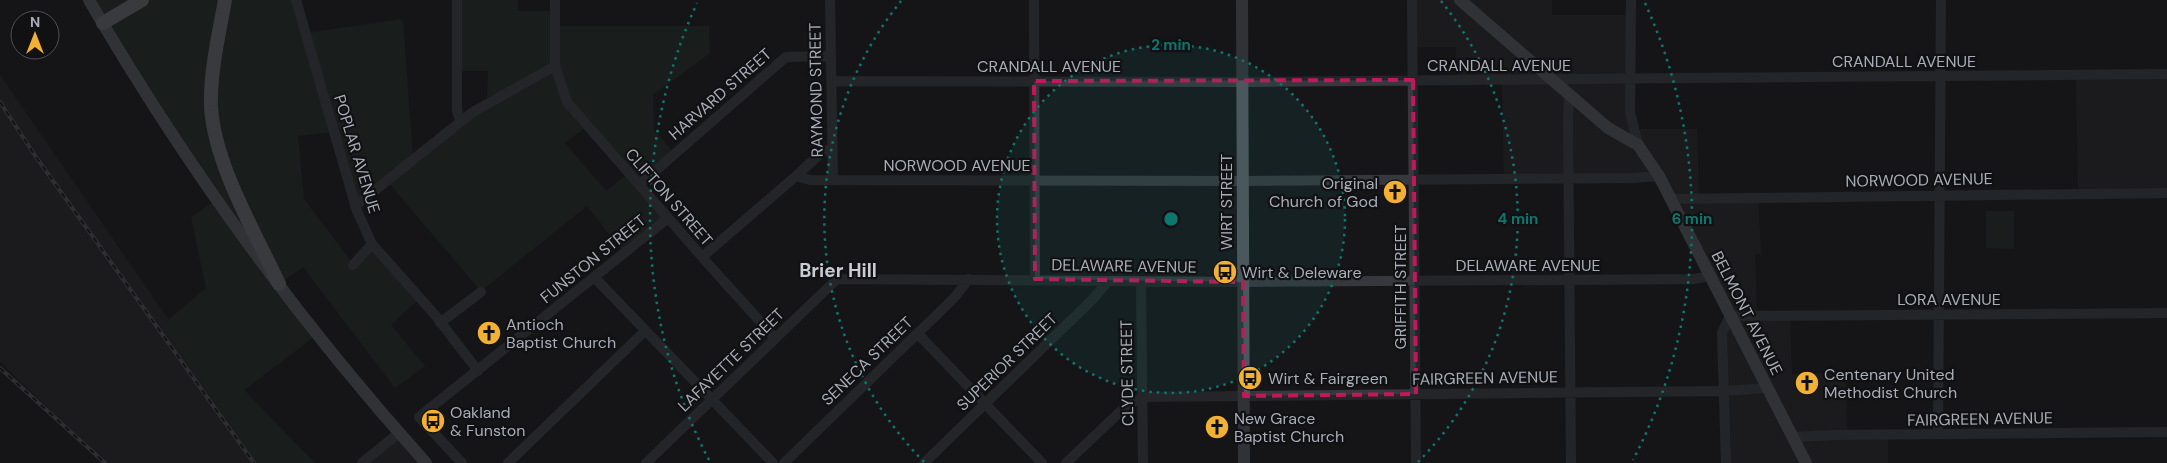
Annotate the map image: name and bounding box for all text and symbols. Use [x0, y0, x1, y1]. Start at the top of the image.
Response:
north arrow [10, 10, 60, 60]
text: N [30, 13, 40, 31]
street label: RAYMOND STREET [804, 22, 828, 158]
text: 2 min [1151, 35, 1191, 55]
street label: HARVARD STREET [664, 44, 776, 144]
street label: CRANDALL AVENUE [1832, 51, 1976, 72]
street label: CRANDALL AVENUE [1427, 55, 1571, 76]
street label: CRANDALL AVENUE [977, 56, 1121, 77]
street label: POPLAR AVENUE [329, 92, 385, 216]
street label: CLIFTON STREET [621, 144, 717, 250]
street label: WIRT STREET [1216, 154, 1237, 250]
street label: NORWOOD AVENUE [883, 155, 1031, 176]
street label: NORWOOD AVENUE [1845, 168, 1993, 192]
place label: Original Church of God [1269, 173, 1378, 212]
church icon: Original Church of God [1382, 179, 1408, 205]
text: 4 min [1498, 209, 1538, 229]
text: 6 min [1672, 209, 1712, 229]
street label: FUNSTON STREET [536, 210, 650, 308]
centre of rings [1162, 210, 1180, 228]
street label: GRIFFITH STREET [1390, 225, 1411, 349]
street label: BELMONT AVENUE [1707, 247, 1787, 379]
street label: DELAWARE AVENUE [1051, 254, 1197, 278]
street label: DELAWARE AVENUE [1455, 255, 1601, 276]
district label: Brier Hill [799, 258, 877, 283]
bus stop icon: Wirt & Deleware [1212, 259, 1238, 285]
place label: Wirt & Deleware [1242, 262, 1362, 283]
street label: LORA AVENUE [1897, 289, 2001, 310]
street label: LAFAYETTE STREET [673, 304, 789, 416]
street label: SUPERIOR STREET [952, 309, 1062, 415]
street label: SENECA STREET [817, 312, 917, 410]
place label: Antioch Baptist Church [506, 314, 616, 353]
church icon: Antioch Baptist Church [476, 320, 502, 346]
street label: CLYDE STREET [1116, 320, 1138, 426]
place label: Centenary United Methodist Church [1824, 364, 1957, 403]
bus stop icon: Wirt & Fairgreen [1237, 365, 1263, 391]
street label: FAIRGREEN AVENUE [1412, 366, 1558, 390]
place label: Wirt & Fairgreen [1268, 368, 1388, 389]
church icon: Centenary United Methodist Church [1794, 370, 1820, 396]
place label: Oakland & Funston [450, 402, 525, 441]
street label: FAIRGREEN AVENUE [1907, 407, 2053, 431]
bus stop icon: Oakland & Funston [420, 408, 446, 434]
place label: New Grace Baptist Church [1234, 408, 1344, 447]
church icon: New Grace Baptist Church [1204, 414, 1230, 440]

